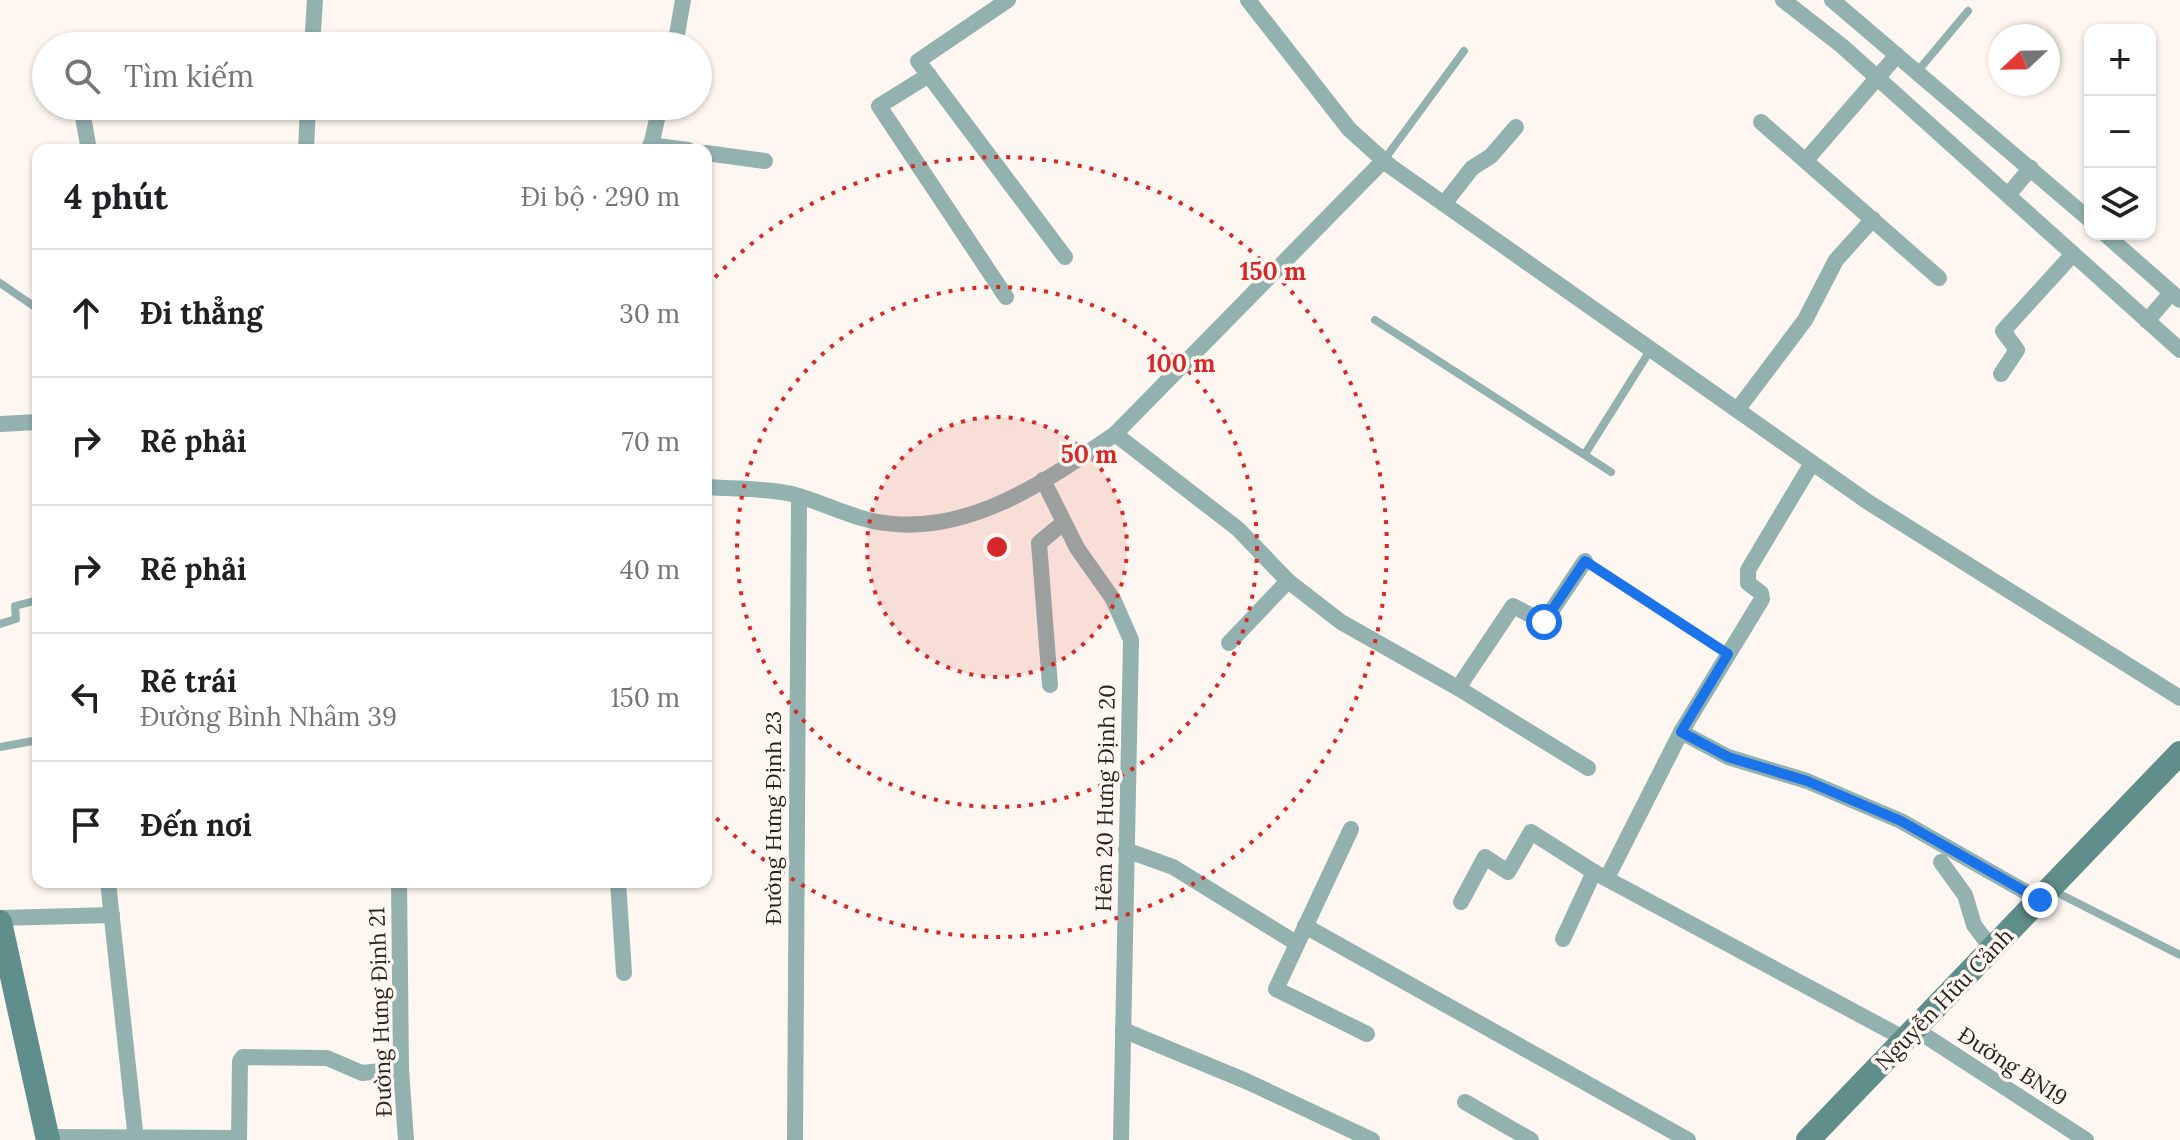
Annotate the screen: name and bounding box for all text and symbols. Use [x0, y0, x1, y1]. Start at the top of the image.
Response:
north arrow [1988, 24, 2060, 96]
map controls [2084, 24, 2156, 240]
button: + [2084, 24, 2156, 96]
search box [32, 32, 712, 120]
icon: search [60, 54, 104, 98]
text: Tìm kiếm [124, 57, 254, 95]
button: − [2084, 96, 2156, 168]
button: layers [2084, 168, 2156, 240]
text: 4 phút [64, 175, 168, 218]
text: Đi bộ · 290 m [521, 180, 680, 213]
text: 150 m [1240, 256, 1306, 287]
icon: ahead [64, 291, 108, 335]
text: Đi thẳng [140, 294, 263, 332]
text: 30 m [619, 297, 680, 330]
text: 100 m [1147, 348, 1215, 379]
icon: right [64, 419, 108, 463]
text: Rẽ phải [140, 422, 247, 460]
text: 70 m [622, 425, 680, 458]
text: 50 m [1061, 439, 1117, 470]
centre of rings [983, 533, 1011, 561]
icon: right [64, 547, 108, 591]
text: Rẽ phải [140, 550, 247, 588]
text: 40 m [620, 553, 680, 586]
route start [1526, 604, 1562, 640]
text: Rẽ trái [140, 662, 237, 700]
icon: left [64, 675, 108, 719]
text: 150 m [610, 681, 680, 714]
street label: Hẻm 20 Hưng Định 20 [1089, 684, 1121, 912]
text: Đường Bình Nhâm 39 [140, 700, 397, 733]
street label: Đường Hưng Định 23 [759, 711, 787, 925]
icon: arrive [64, 803, 108, 847]
text: Đến nơi [140, 806, 252, 844]
route end [2022, 882, 2058, 918]
street label: Đường Hưng Định 21 [362, 907, 398, 1117]
street label: Nguyễn Hữu Cảnh [1869, 922, 2019, 1076]
street label: Đường BN19 [1953, 1020, 2073, 1112]

